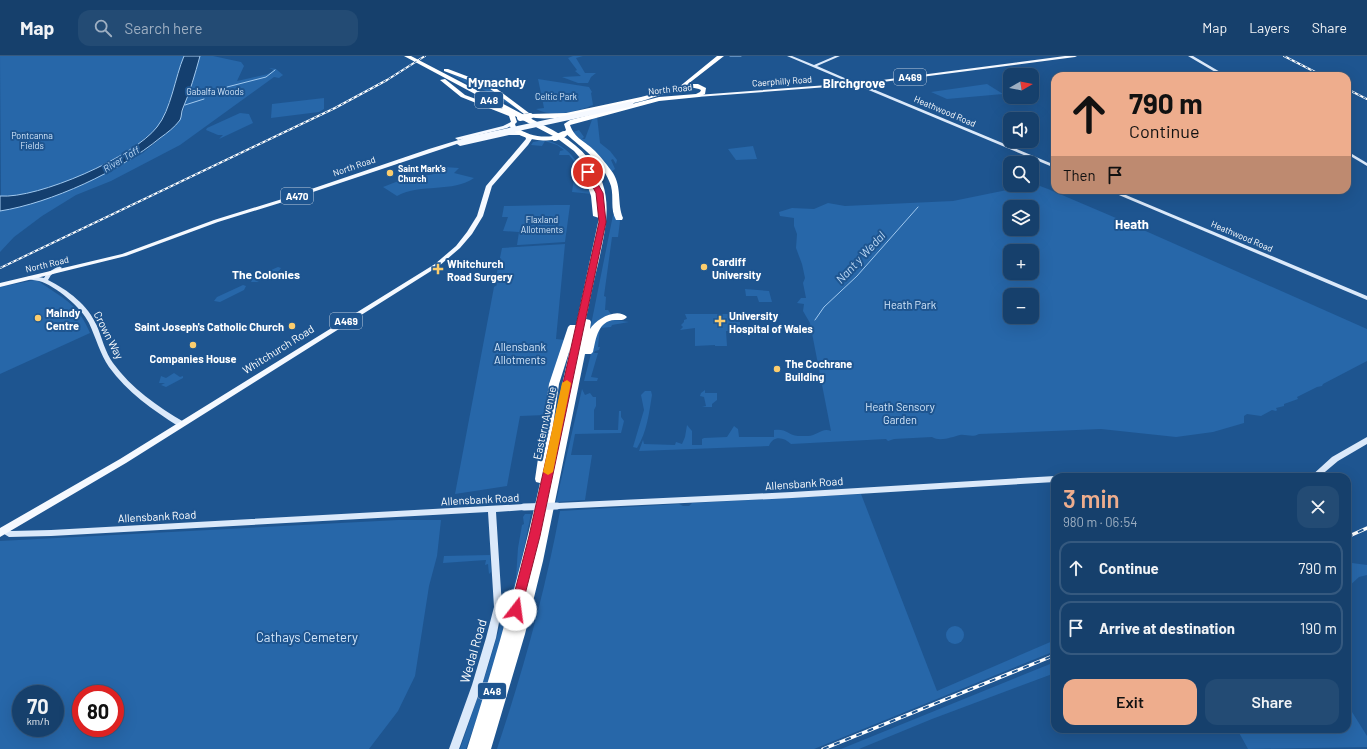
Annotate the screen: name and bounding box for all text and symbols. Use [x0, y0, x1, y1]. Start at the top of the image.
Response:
search box [78, 10, 358, 46]
text: Map [20, 16, 54, 39]
icon: search [92, 17, 114, 39]
text: Search here [124, 19, 202, 37]
text: Map [1202, 19, 1227, 36]
text: Layers [1249, 19, 1290, 36]
text: Share [1312, 19, 1347, 36]
north arrow [1003, 68, 1039, 104]
map controls [1003, 68, 1039, 324]
road number: A469 [894, 69, 926, 85]
street label: Caerphilly Road [752, 73, 812, 89]
district label: Mynachdy [468, 74, 526, 90]
district label: Birchgrove [823, 75, 885, 91]
street label: North Road [647, 81, 693, 97]
park label: Gabalfa Woods [186, 86, 244, 97]
text: 790 m [1129, 86, 1203, 120]
icon: ahead [1063, 88, 1115, 140]
park label: Celtic Park [535, 91, 578, 102]
road number: A48 [475, 92, 503, 108]
street label: Heathwood Road [912, 93, 978, 129]
button: sound [1003, 112, 1039, 148]
text: Continue [1129, 120, 1200, 142]
park label: Pontcanna Fields [11, 130, 53, 151]
water label: River Taff [100, 143, 142, 175]
street label: North Road [331, 154, 377, 178]
pin [571, 155, 605, 189]
button: search [1003, 156, 1039, 192]
icon: arrive [577, 161, 599, 183]
place label: Saint Mark's Church [398, 163, 446, 184]
icon: arrive [1104, 164, 1126, 186]
text: Then [1063, 166, 1096, 184]
marker: Saint Mark's Church [385, 168, 395, 178]
road number: A470 [281, 188, 313, 204]
button: layers [1003, 200, 1039, 236]
park label: Flaxland Allotments [521, 214, 563, 235]
district label: Heath [1115, 216, 1149, 232]
street label: Heathwood Road [1209, 218, 1275, 254]
water label: Nant y Wedal [832, 228, 888, 286]
button: + [1003, 244, 1039, 280]
street label: North Road [24, 254, 70, 274]
place label: Cardiff University [712, 255, 762, 281]
place label: Whitchurch Road Surgery [447, 257, 513, 283]
marker: Cardiff University [699, 262, 709, 272]
marker: Whitchurch Road Surgery [432, 263, 444, 275]
district label: The Colonies [232, 267, 300, 281]
button: − [1003, 288, 1039, 324]
park label: Heath Park [884, 298, 937, 311]
place label: Maindy Centre [46, 306, 81, 332]
street label: Crown Way [91, 309, 127, 361]
place label: University Hospital of Wales [729, 309, 813, 335]
marker: Maindy Centre [33, 313, 43, 323]
road number: A469 [330, 313, 362, 329]
marker: University Hospital of Wales [714, 315, 726, 327]
place label: Saint Joseph's Catholic Church [134, 320, 284, 333]
marker: Saint Joseph's Catholic Church [287, 321, 297, 331]
street label: Whitchurch Road [240, 322, 316, 376]
marker: Companies House [188, 340, 198, 350]
park label: Allensbank Allotments [494, 340, 546, 366]
place label: Companies House [149, 352, 237, 365]
place label: The Cochrane Building [785, 357, 852, 383]
marker: The Cochrane Building [772, 364, 782, 374]
street label: Eastern Avenue [530, 385, 558, 461]
park label: Heath Sensory Garden [865, 400, 935, 426]
street label: Allensbank Road [764, 474, 844, 492]
text: 3 min [1063, 484, 1120, 513]
button: close [1297, 486, 1339, 528]
street label: Allensbank Road [441, 490, 519, 508]
street label: Allensbank Road [118, 507, 196, 525]
text: 980 m · 06:54 [1063, 514, 1137, 530]
icon: ahead [1065, 557, 1087, 579]
text: Continue [1099, 559, 1159, 577]
text: 790 m [1298, 559, 1337, 577]
position arrow [495, 589, 537, 631]
street label: Wedal Road [456, 617, 490, 685]
icon: arrive [1065, 617, 1087, 639]
text: Arrive at destination [1099, 619, 1235, 637]
text: 190 m [1300, 619, 1337, 637]
park label: Cathays Cemetery [256, 629, 358, 645]
button: Exit [1063, 679, 1197, 725]
button: Share [1205, 679, 1339, 725]
road number: A48 [478, 683, 506, 699]
speed limit sign: 80 [72, 685, 124, 737]
text: 70 [27, 694, 49, 718]
text: km/h [27, 715, 49, 727]

